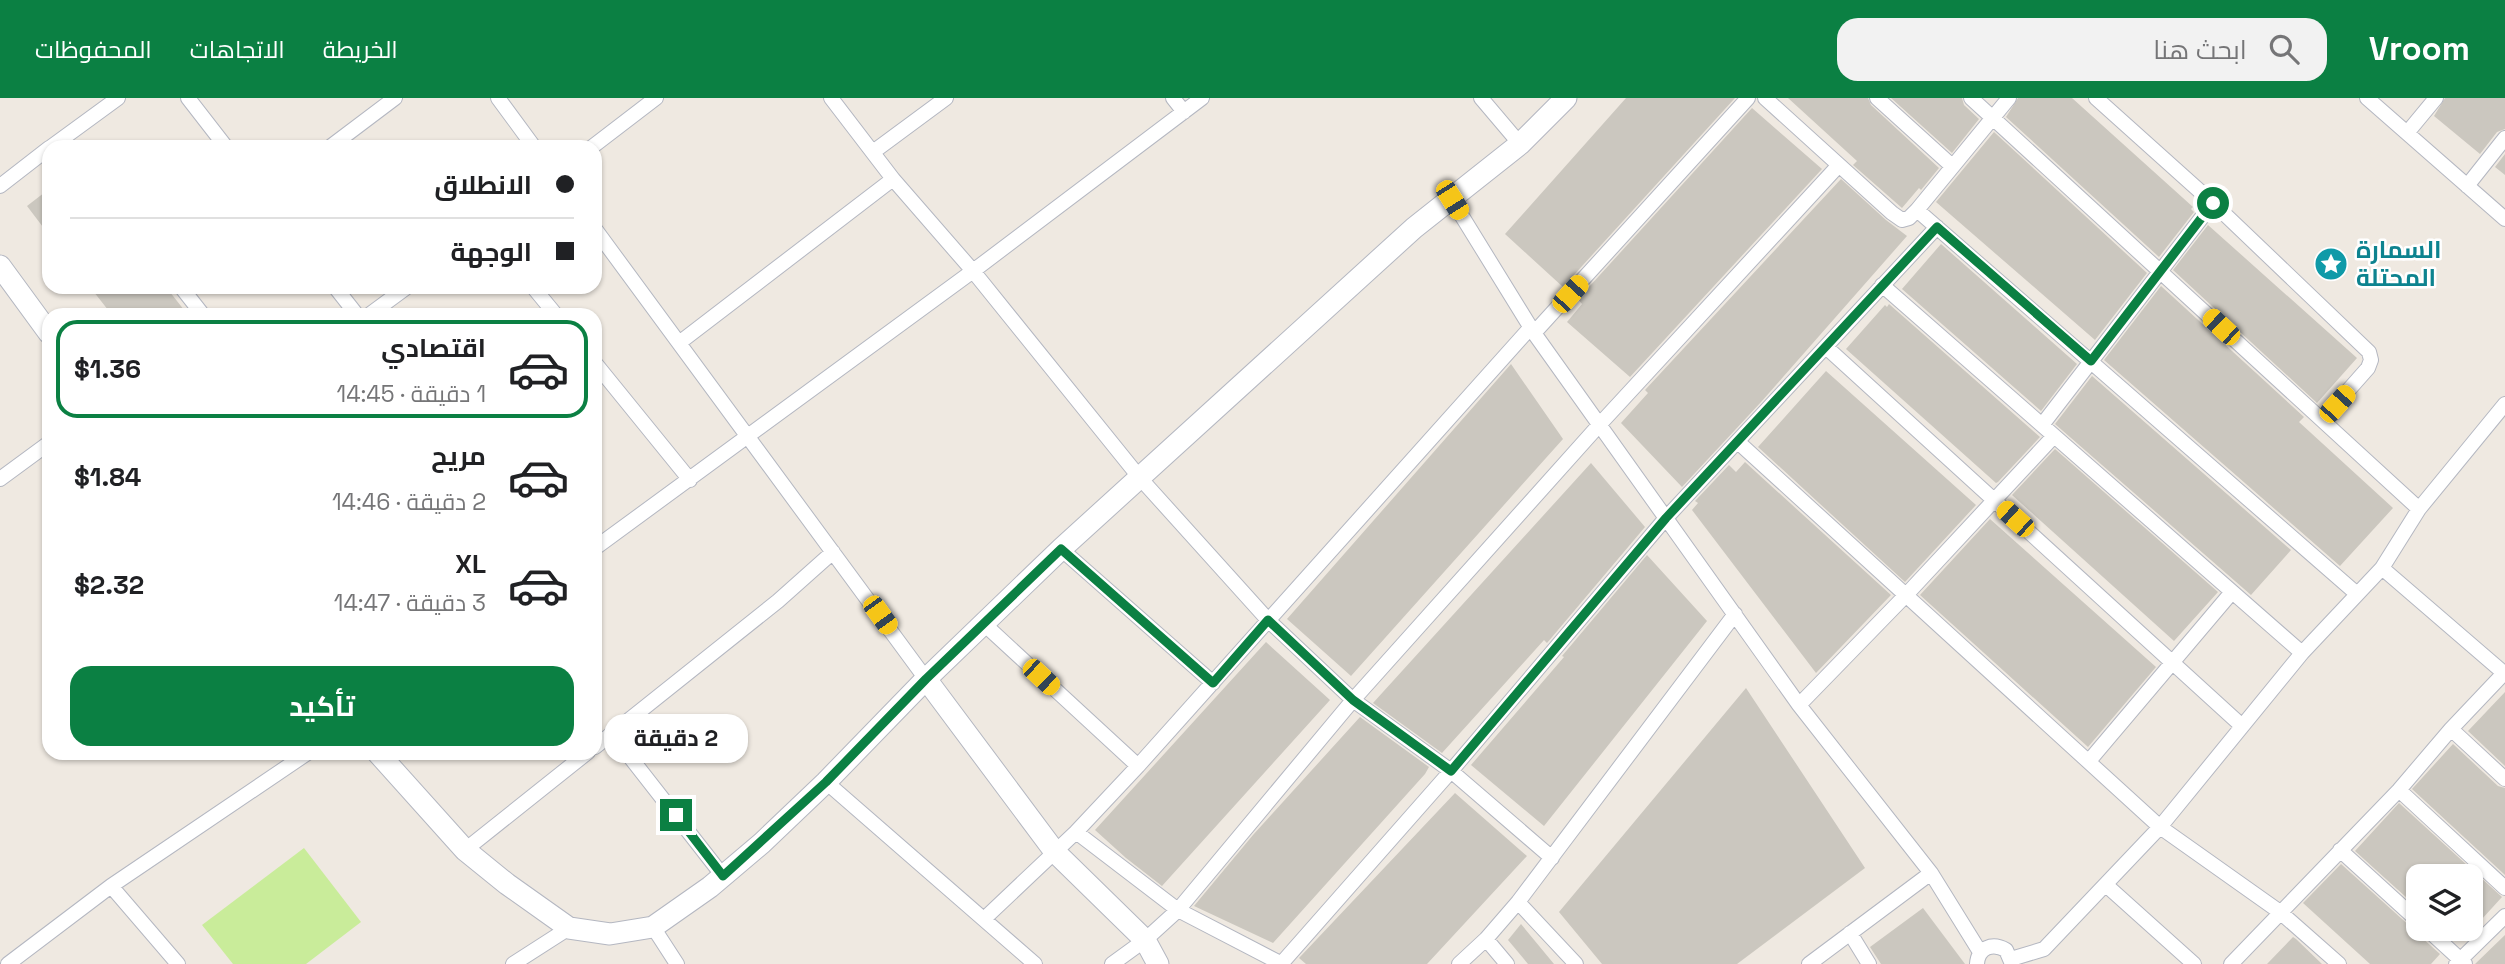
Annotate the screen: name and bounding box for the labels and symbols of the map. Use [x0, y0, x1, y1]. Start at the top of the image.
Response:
car [1432, 177, 1473, 223]
route start [2197, 187, 2229, 219]
place label: السمارة المحتلة [2356, 234, 2441, 293]
place icon: السمارة المحتلة [2312, 245, 2350, 283]
car [1549, 271, 1592, 317]
car [2199, 305, 2244, 349]
car [2316, 381, 2359, 427]
car [1993, 497, 2038, 541]
car [860, 592, 901, 638]
car [1019, 655, 1064, 699]
callout: 2 دقيقة [604, 714, 748, 762]
route end [660, 799, 692, 831]

